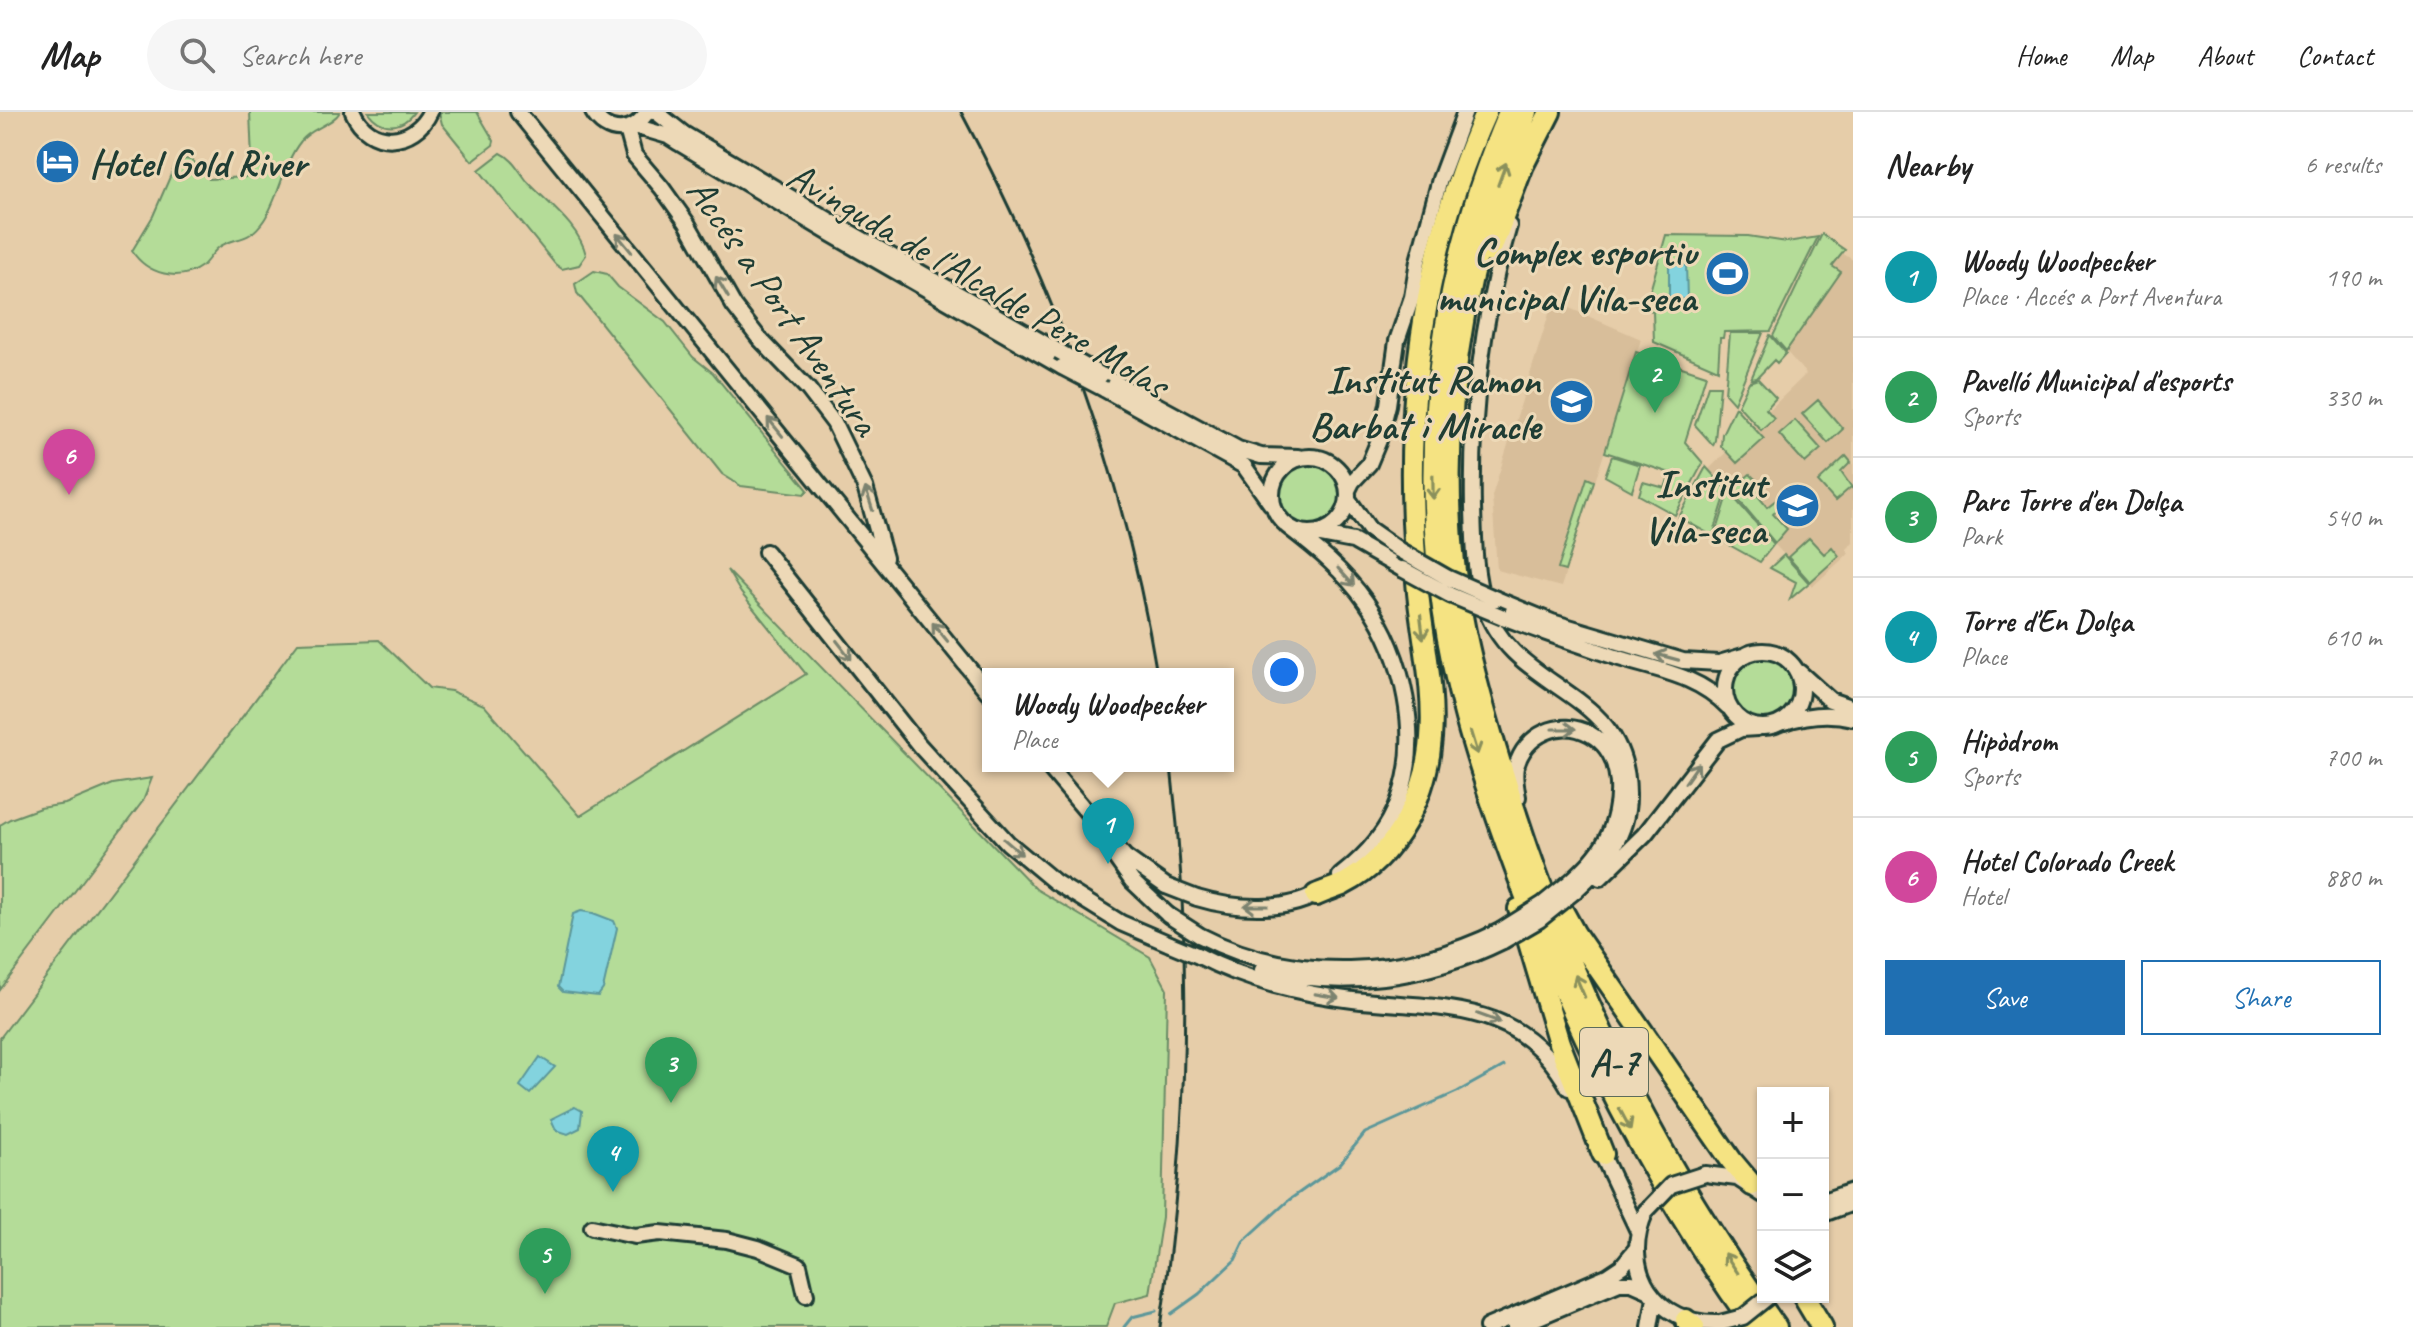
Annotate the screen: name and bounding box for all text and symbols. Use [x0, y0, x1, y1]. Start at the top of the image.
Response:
search box [147, 19, 707, 91]
text: Map [40, 32, 99, 79]
icon: search [175, 33, 219, 77]
text: Search here [239, 36, 361, 74]
text: Home [2016, 38, 2066, 73]
text: Map [2110, 38, 2153, 73]
text: About [2197, 38, 2253, 73]
text: Contact [2297, 38, 2373, 73]
hotel icon: Hotel Gold River [34, 138, 82, 186]
place label: Hotel Gold River [89, 138, 311, 188]
text: Nearby [1885, 143, 1971, 186]
text: 6 results [2305, 148, 2381, 181]
street label: Avinguda de l'Alcalde Pere Molas [778, 150, 1180, 411]
one-way arrow [1496, 162, 1510, 187]
street label: Accés a Port Aventura [676, 168, 892, 448]
place label: Complex esportiu municipal Vila-seca [1437, 227, 1699, 323]
one-way arrow [615, 233, 633, 254]
text: Woody Woodpecker [1961, 242, 2153, 280]
sports icon: Complex esportiu municipal Vila-seca [1703, 250, 1751, 298]
text: 1 [1905, 261, 1917, 294]
text: 190 m [2325, 261, 2381, 294]
one-way arrow [714, 276, 730, 299]
text: Place · Accés a Port Aventura [1961, 280, 2221, 313]
pin: 2 [1629, 347, 1681, 413]
place label: Institut Ramon Barbat i Miracle [1309, 355, 1543, 451]
text: Pavelló Municipal d'esports [1961, 362, 2231, 400]
school or university icon: Institut Ramon Barbat i Miracle [1547, 378, 1595, 426]
text: 2 [1905, 381, 1917, 414]
text: 330 m [2325, 381, 2381, 414]
text: Sports [1961, 400, 2019, 433]
one-way arrow [766, 417, 783, 438]
pin: 6 [43, 429, 95, 495]
place label: Institut Vila-seca [1644, 459, 1771, 555]
one-way arrow [1425, 473, 1441, 500]
school or university icon: Institut Vila-seca [1773, 482, 1821, 530]
text: Parc Torre d'en Dolça [1961, 482, 2182, 520]
one-way arrow [860, 486, 875, 511]
text: 3 [1905, 501, 1917, 534]
text: 540 m [2325, 501, 2381, 534]
text: Park [1961, 520, 2002, 553]
one-way arrow [1336, 566, 1354, 586]
text: Torre d'En Dolça [1961, 602, 2133, 640]
one-way arrow [1415, 614, 1430, 639]
text: 4 [1905, 621, 1917, 654]
text: 610 m [2325, 621, 2381, 654]
one-way arrow [931, 623, 949, 643]
one-way arrow [835, 639, 853, 660]
text: Place [1961, 640, 2007, 673]
one-way arrow [1655, 648, 1681, 663]
your location [1264, 652, 1304, 692]
popup [982, 668, 1234, 772]
text: Woody Woodpecker [1012, 685, 1204, 723]
one-way arrow [1551, 721, 1577, 737]
text: Hipòdrom [1961, 722, 2057, 760]
text: Place [1012, 723, 1057, 756]
one-way arrow [1467, 731, 1482, 756]
text: 5 [1905, 741, 1917, 774]
text: 700 m [2325, 741, 2381, 774]
text: Sports [1961, 760, 2019, 793]
one-way arrow [1684, 763, 1700, 785]
pin: 1 [1082, 798, 1134, 864]
one-way arrow [1003, 838, 1023, 856]
text: Hotel Colorado Creek [1961, 842, 2173, 880]
text: 6 [1905, 861, 1917, 894]
text: 880 m [2325, 861, 2381, 894]
text: Hotel [1961, 880, 2006, 913]
one-way arrow [1243, 898, 1270, 914]
button: Save [1885, 960, 2125, 1035]
button: Share [2141, 960, 2381, 1035]
one-way arrow [1571, 975, 1586, 999]
one-way arrow [1313, 989, 1339, 1004]
one-way arrow [1477, 1011, 1502, 1026]
road number: A-7 [1580, 1028, 1648, 1096]
pin: 3 [645, 1037, 697, 1103]
map controls [1757, 1087, 1829, 1303]
button: + [1757, 1087, 1829, 1159]
one-way arrow [1618, 1107, 1633, 1131]
pin: 4 [587, 1126, 639, 1192]
button: − [1757, 1159, 1829, 1231]
pin: 5 [519, 1228, 571, 1294]
button: layers [1757, 1231, 1829, 1303]
one-way arrow [1723, 1253, 1739, 1275]

